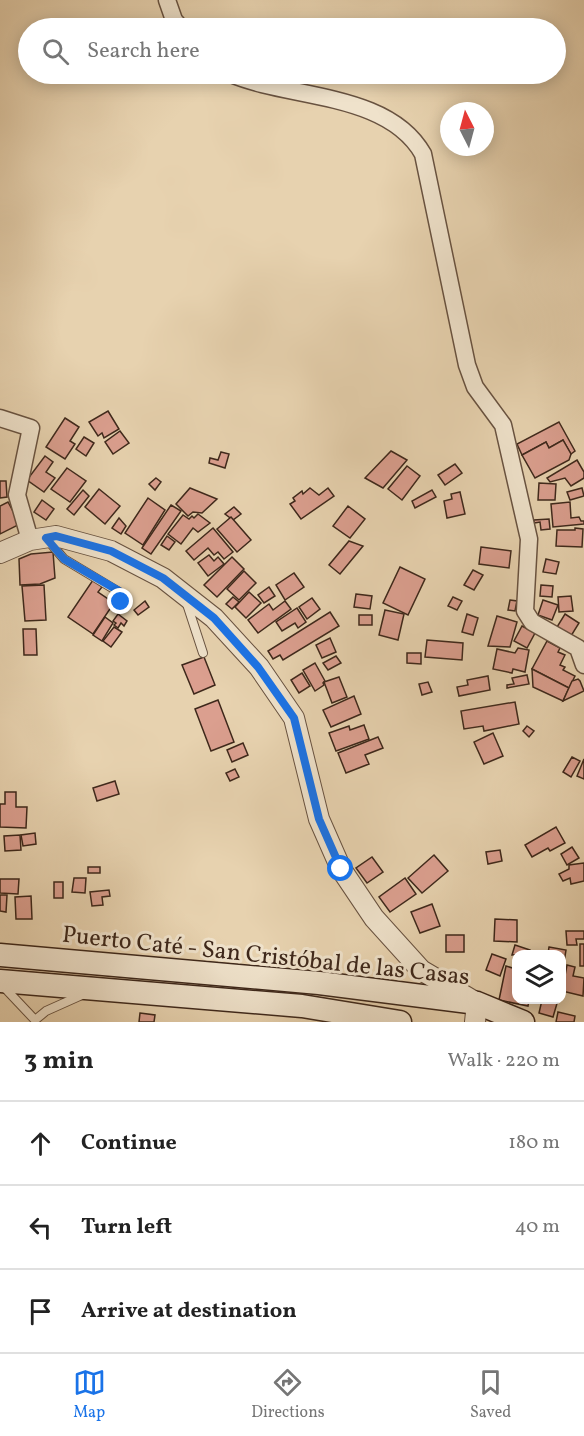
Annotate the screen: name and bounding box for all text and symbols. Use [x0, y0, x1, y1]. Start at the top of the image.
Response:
search box [18, 18, 566, 84]
icon: search [39, 35, 72, 68]
text: Search here [87, 36, 200, 67]
north arrow [440, 102, 494, 156]
route end [107, 588, 133, 614]
route start [327, 855, 353, 881]
street label: Puerto Caté - San Cristóbal de las Casas [60, 919, 471, 995]
map controls [512, 950, 566, 1004]
button: layers [512, 950, 566, 1004]
text: 3 min [24, 1043, 94, 1079]
text: Walk · 220 m [448, 1047, 560, 1075]
icon: ahead [24, 1127, 57, 1160]
text: Continue [81, 1128, 177, 1159]
text: 180 m [508, 1129, 560, 1157]
icon: left [24, 1211, 57, 1244]
text: Turn left [81, 1212, 172, 1243]
text: 40 m [515, 1213, 560, 1241]
icon: arrive [24, 1295, 57, 1328]
text: Arrive at destination [81, 1296, 297, 1327]
tab: Map [73, 1366, 106, 1424]
tab: Directions [251, 1366, 325, 1424]
tab: Saved [470, 1366, 511, 1424]

